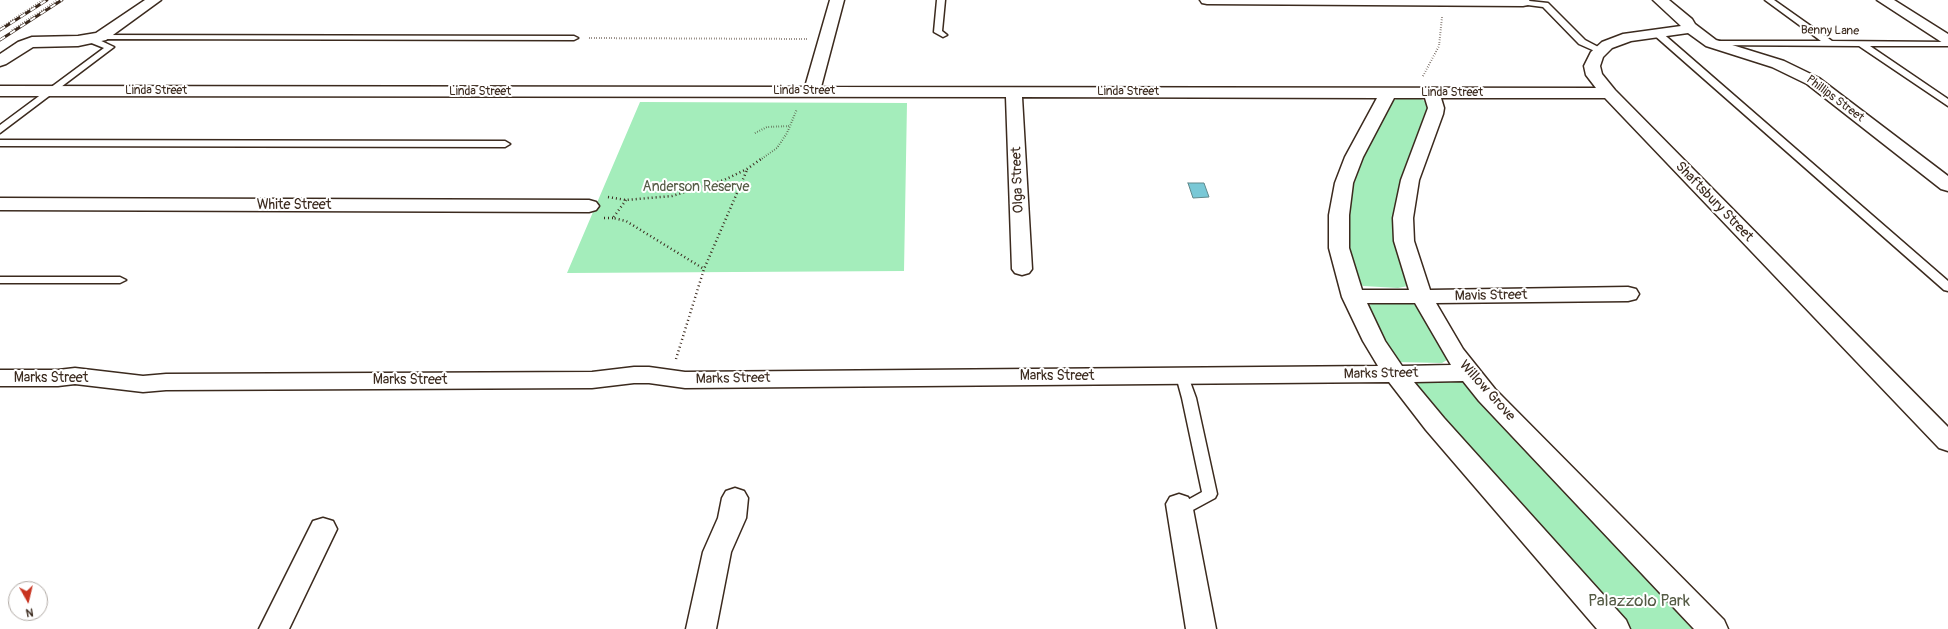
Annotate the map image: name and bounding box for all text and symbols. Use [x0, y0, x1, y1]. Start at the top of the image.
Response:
street label: Benny Lane [1801, 23, 1859, 39]
street label: Phillips Street [1803, 73, 1867, 125]
street label: Linda Street [125, 84, 187, 98]
street label: Linda Street [773, 84, 835, 98]
street label: Linda Street [449, 85, 511, 99]
street label: Linda Street [1097, 85, 1159, 99]
street label: Linda Street [1421, 86, 1483, 100]
street label: Olga Street [1008, 146, 1028, 214]
street label: Shaftsbury Street [1672, 159, 1756, 245]
park label: Anderson Reserve [643, 179, 749, 195]
street label: White Street [257, 197, 331, 213]
street label: Mavis Street [1455, 287, 1527, 305]
street label: Willow Grove [1455, 357, 1519, 425]
street label: Marks Street [1344, 365, 1418, 383]
street label: Marks Street [1020, 368, 1094, 384]
street label: Marks Street [14, 370, 88, 386]
street label: Marks Street [696, 370, 770, 388]
street label: Marks Street [373, 372, 447, 388]
north arrow [8, 581, 48, 621]
park label: Palazzolo Park [1588, 592, 1690, 612]
text: N [25, 605, 34, 619]

